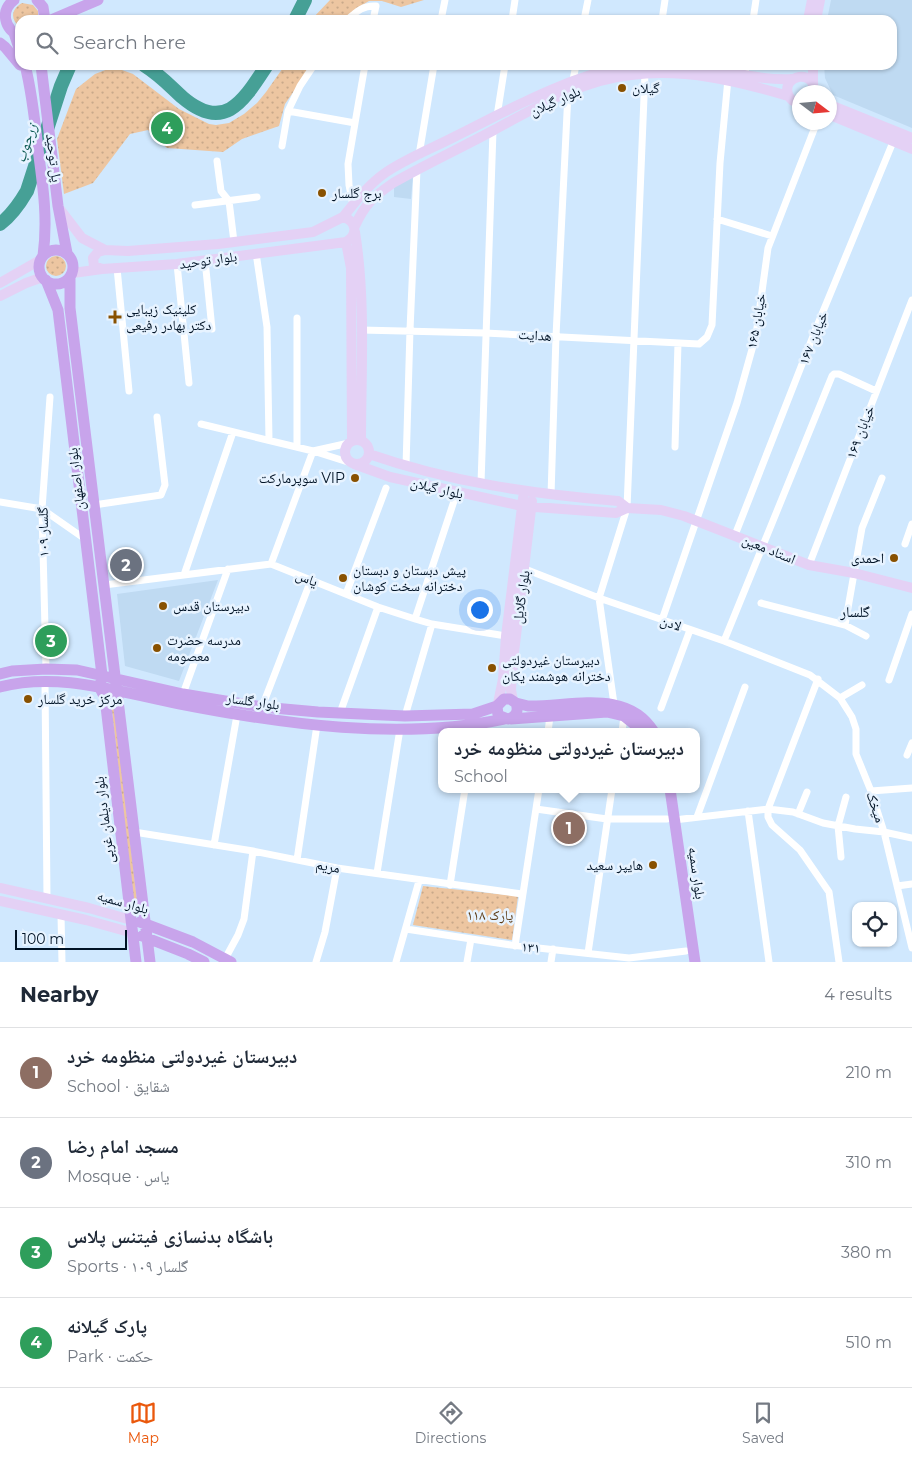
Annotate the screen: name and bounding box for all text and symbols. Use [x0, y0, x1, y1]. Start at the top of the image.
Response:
search box [15, 15, 897, 70]
icon: search [33, 29, 61, 57]
text: Search here [73, 31, 186, 54]
place label: گیلان [632, 79, 660, 97]
street label: بلوار گیلان [527, 82, 583, 120]
marker: گیلان [616, 82, 628, 94]
north arrow [792, 85, 837, 130]
pin: 4 [151, 109, 183, 147]
water label: زرجوب [10, 119, 42, 165]
street label: پل توحید [42, 133, 66, 183]
place label: برج گلسار [331, 184, 382, 203]
marker: برج گلسار [316, 187, 328, 199]
street label: بلوار توحید [178, 247, 238, 273]
street label: خیابان ۱۶۵ [742, 292, 770, 350]
place label: کلینیک زیبایی دکتر بهادر رفیعی [126, 300, 212, 334]
street label: خیابان ۱۶۷ [794, 309, 832, 367]
marker: کلینیک زیبایی دکتر بهادر رفیعی [108, 310, 122, 324]
street label: هدایت [518, 325, 552, 345]
street label: خیابان ۱۶۹ [842, 403, 878, 461]
street label: بلوار اصفهان [63, 446, 89, 511]
place label: سوپرمارکت VIP [259, 469, 345, 487]
marker: سوپرمارکت VIP [349, 472, 361, 484]
street label: بلوار گیلان [409, 473, 465, 503]
street label: گلسار ۱۰۹ [34, 507, 52, 557]
street label: استاد معین [740, 530, 798, 568]
pin: 2 [110, 546, 142, 584]
place label: احمدی [851, 549, 884, 567]
marker: احمدی [888, 552, 900, 564]
place label: پیش دبستان و دبستان دخترانه سخت کوشان [353, 561, 466, 595]
street label: یاس [293, 565, 321, 591]
street label: بلوار گلایل [508, 569, 534, 625]
marker: پیش دبستان و دبستان دخترانه سخت کوشان [337, 572, 349, 584]
place label: دبیرستان قدس [173, 597, 250, 615]
your location [467, 597, 493, 623]
marker: دبیرستان قدس [157, 600, 169, 612]
district label: گلسار [839, 602, 870, 621]
street label: لادن [658, 611, 684, 635]
pin: 3 [35, 622, 67, 660]
place label: مدرسه حضرت معصومه [167, 631, 241, 665]
marker: مدرسه حضرت معصومه [151, 642, 163, 654]
place label: دبیرستان غیردولتی دخترانه هوشمند یکان [502, 651, 611, 685]
marker: دبیرستان غیردولتی دخترانه هوشمند یکان [486, 662, 498, 674]
street label: بلوار گلسار [224, 688, 281, 714]
place label: مرکز خرید گلسار [37, 690, 122, 708]
marker: مرکز خرید گلسار [22, 693, 34, 705]
popup [438, 728, 700, 793]
text: دبیرستان غیردولتی منظومه خرد [454, 737, 684, 760]
text: School [454, 767, 508, 786]
street label: بلوار دیلمان غربی [90, 775, 118, 865]
street label: میخک [863, 789, 889, 825]
pin: 1 [553, 809, 585, 847]
street label: بلوار سمیه [684, 846, 710, 900]
street label: مریم [314, 855, 341, 878]
place label: هایپر سعید [586, 856, 643, 874]
marker: هایپر سعید [647, 859, 659, 871]
street label: بلوار سمیه [95, 886, 151, 918]
map controls [852, 902, 897, 947]
button: locate [852, 902, 897, 947]
park label: پارک ۱۱۸ [467, 906, 513, 924]
scale bar [15, 927, 128, 950]
text: 100 m [22, 930, 64, 948]
street label: ۱۳۱ [521, 937, 541, 957]
text: Nearby [20, 982, 99, 1007]
text: 4 results [824, 985, 892, 1004]
text: دبیرستان غیردولتی منظومه خرد [67, 1045, 297, 1068]
text: 1 [33, 1063, 39, 1082]
text: 210 m [845, 1063, 892, 1082]
text: School · شقایق [67, 1077, 170, 1096]
text: مسجد امام رضا [67, 1135, 179, 1158]
text: 2 [31, 1153, 41, 1172]
text: 310 m [845, 1153, 892, 1172]
text: Mosque · یاس [67, 1167, 170, 1186]
text: باشگاه بدنسازی فیتنس پلاس [67, 1225, 273, 1248]
text: 3 [31, 1243, 41, 1262]
text: 380 m [841, 1243, 892, 1262]
text: Sports · گلسار ۱۰۹ [67, 1257, 188, 1276]
text: پارک گیلانه [67, 1315, 147, 1338]
text: 4 [30, 1333, 42, 1352]
text: 510 m [845, 1333, 892, 1352]
text: Park · حکمت [67, 1347, 153, 1366]
tab: Map [128, 1399, 159, 1447]
tab: Directions [415, 1399, 486, 1447]
tab: Saved [742, 1399, 784, 1447]

